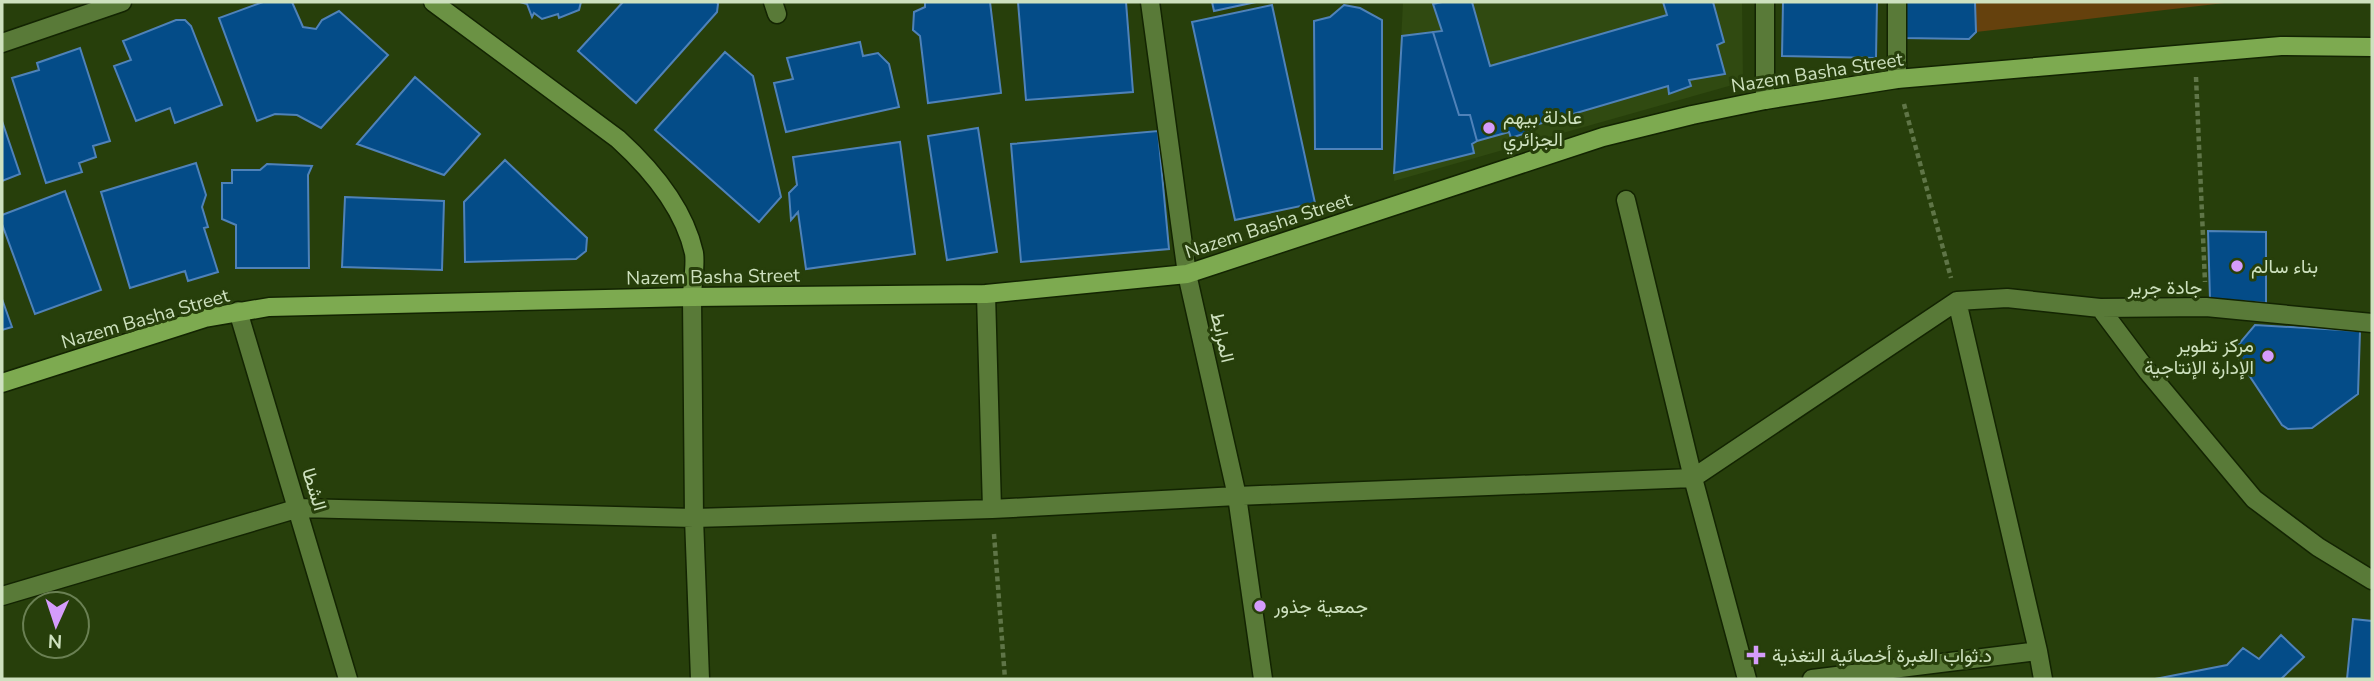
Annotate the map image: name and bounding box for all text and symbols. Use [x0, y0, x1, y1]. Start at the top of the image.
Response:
street label: Nazem Basha Street [1729, 47, 1905, 99]
place label: عادلة بيهم الجزائري [1503, 105, 1582, 155]
marker: عادلة بيهم الجزائري [1481, 120, 1497, 136]
street label: Nazem Basha Street [1182, 187, 1355, 265]
place label: بناء سالم [2251, 254, 2318, 280]
marker: بناء سالم [2229, 258, 2245, 274]
street label: Nazem Basha Street [626, 262, 800, 292]
street label: جادة جرير [2127, 275, 2202, 301]
street label: Nazem Basha Street [58, 282, 233, 355]
street label: المرابط [1204, 309, 1240, 365]
place label: مركز تطوير الإدارة الإنتاجية [2144, 333, 2254, 381]
marker: مركز تطوير الإدارة الإنتاجية [2260, 348, 2276, 364]
street label: الشطا [295, 465, 333, 514]
north arrow [21, 590, 91, 660]
place label: جمعية جذور [1273, 594, 1368, 620]
marker: جمعية جذور [1252, 598, 1268, 614]
text: N [47, 628, 63, 654]
place label: د.ثواب الغبرة أخصائية التغذية [1772, 643, 1992, 669]
marker: د.ثواب الغبرة أخصائية التغذية [1746, 645, 1766, 665]

